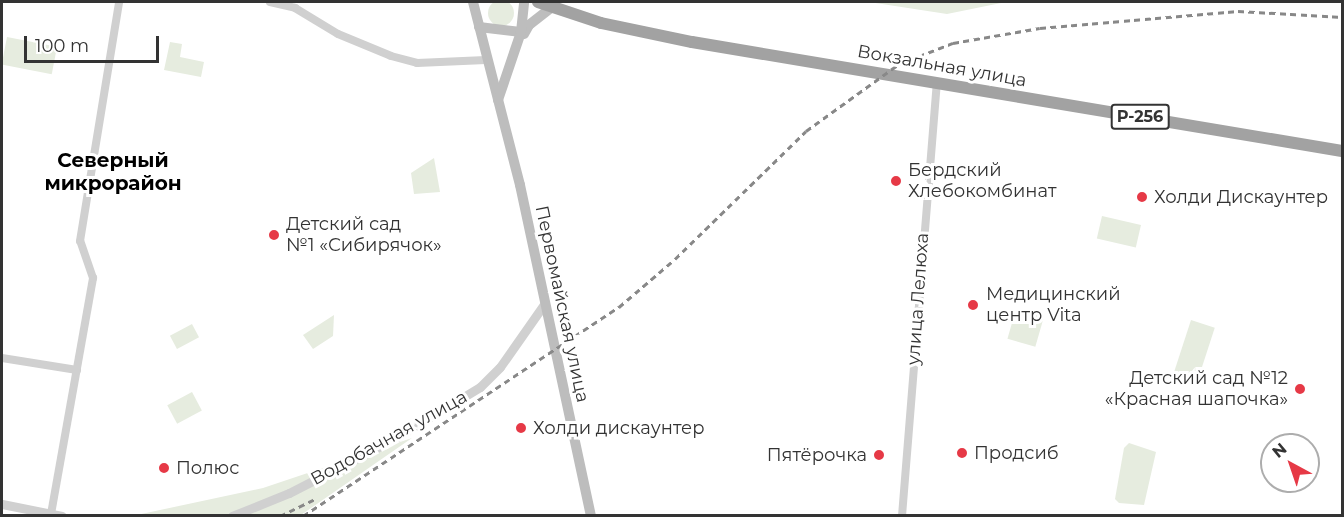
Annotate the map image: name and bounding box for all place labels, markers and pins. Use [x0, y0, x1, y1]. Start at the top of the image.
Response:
place label: Бердский Хлебокомбинат [908, 160, 1056, 202]
marker: Бердский Хлебокомбинат [889, 174, 903, 188]
place label: Холди Дискаунтер [1154, 186, 1328, 208]
marker: Холди Дискаунтер [1135, 190, 1149, 204]
place label: Детский сад №1 «Сибирячок» [286, 214, 442, 256]
marker: Детский сад №1 «Сибирячок» [267, 228, 281, 242]
place label: Медицинский центр Vita [986, 284, 1121, 326]
marker: Медицинский центр Vita [964, 296, 982, 314]
place label: Детский сад №12 «Красная шапочка» [1105, 368, 1288, 410]
marker: Детский сад №12 «Красная шапочка» [1293, 382, 1307, 396]
place label: Холди дискаунтер [533, 417, 705, 439]
marker: Холди дискаунтер [514, 421, 528, 435]
place label: Продсиб [974, 442, 1059, 464]
place label: Пятёрочка [767, 444, 867, 466]
marker: Продсиб [955, 446, 969, 460]
marker: Пятёрочка [872, 448, 886, 462]
place label: Полюс [176, 457, 239, 479]
marker: Полюс [157, 461, 171, 475]

